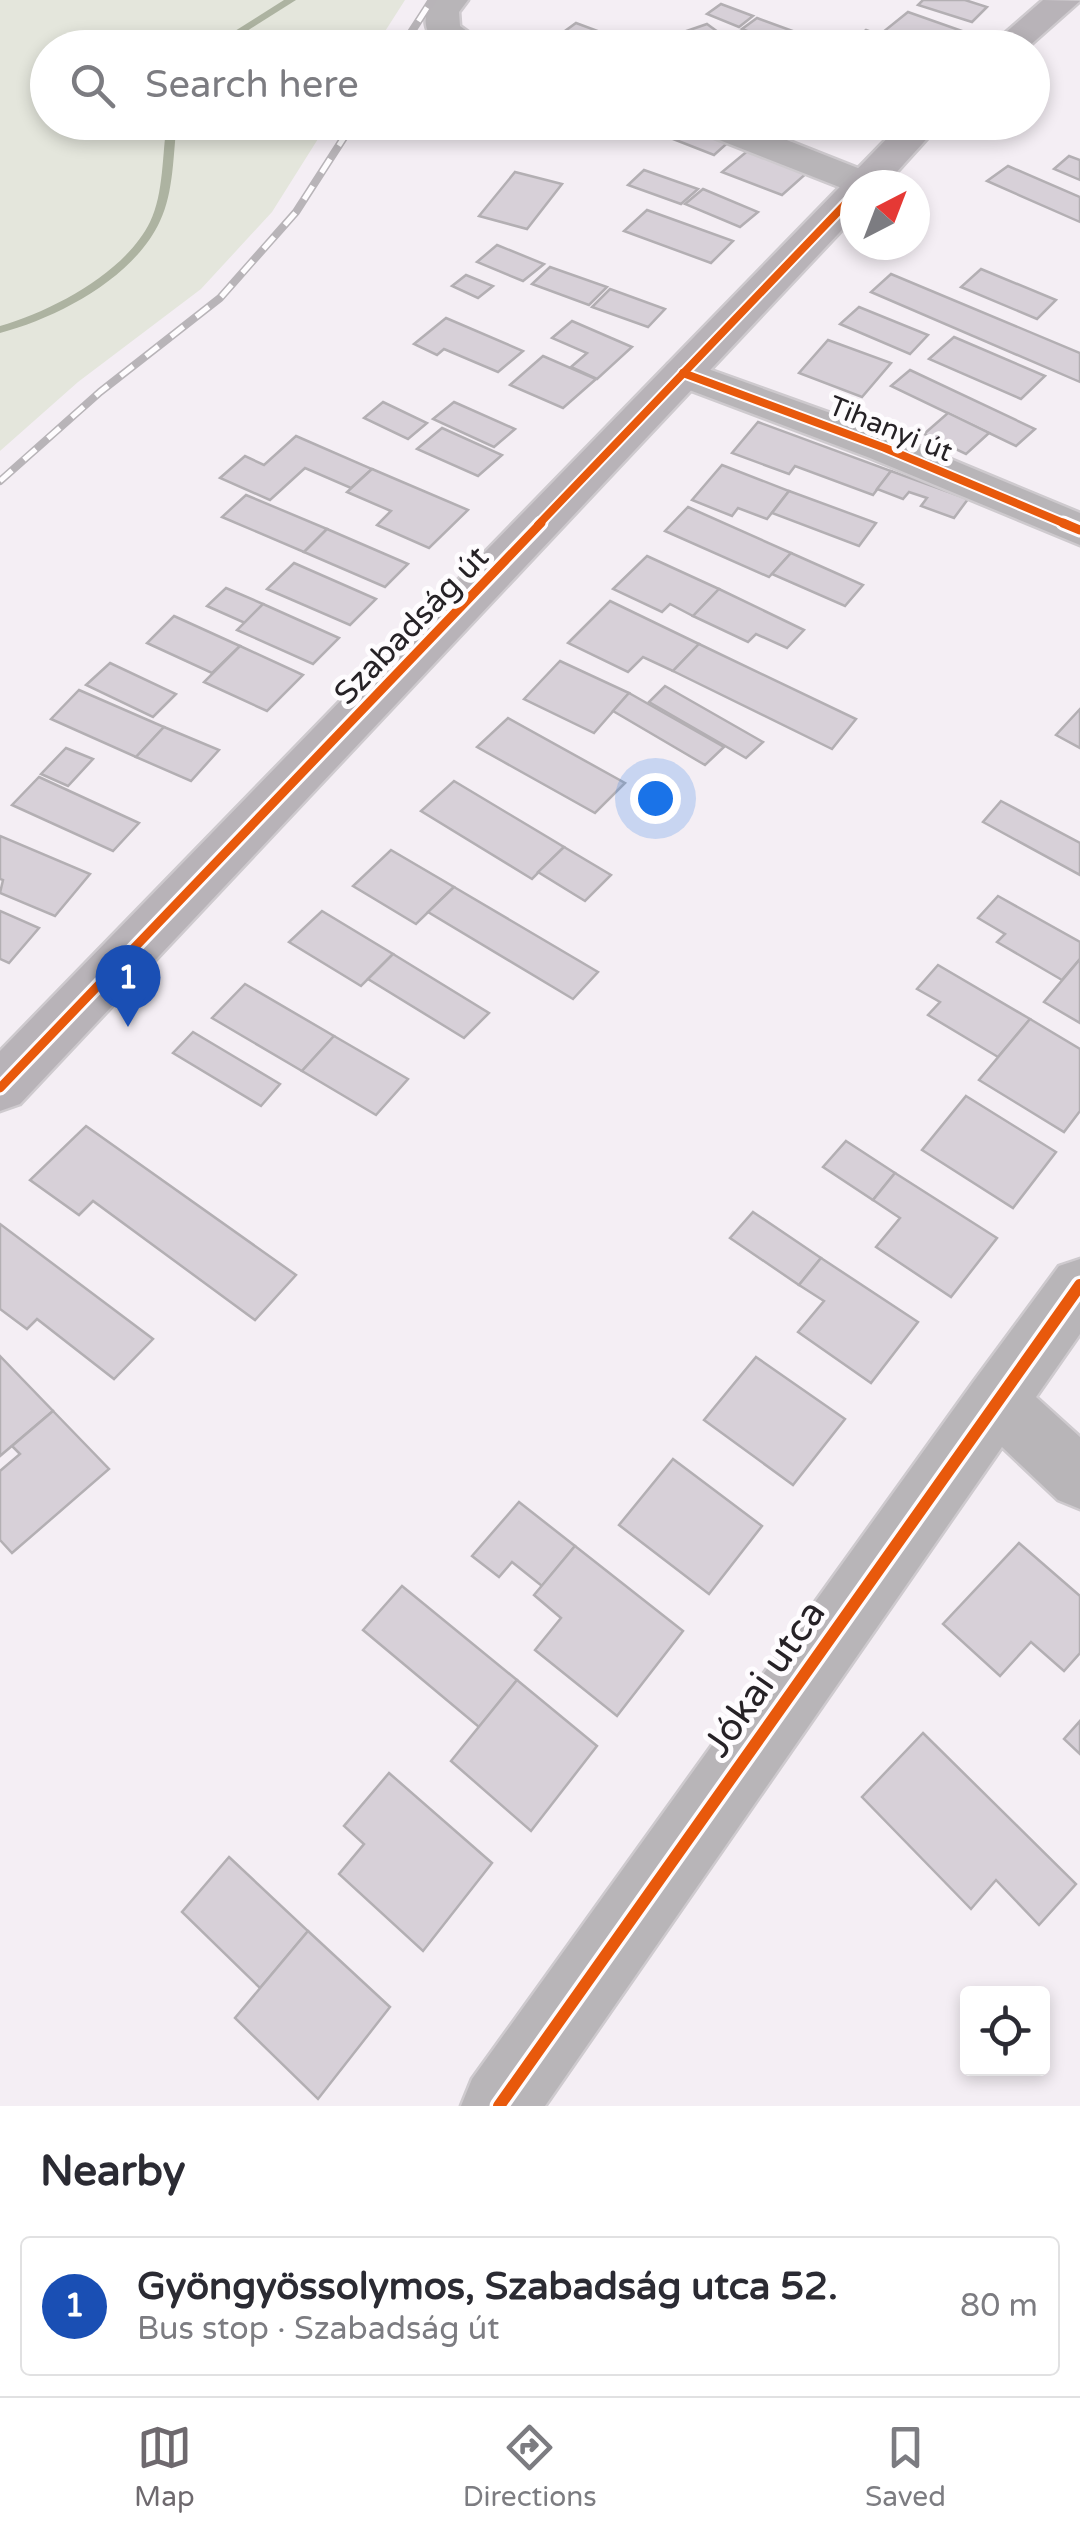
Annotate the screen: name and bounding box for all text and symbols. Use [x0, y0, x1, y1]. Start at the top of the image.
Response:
search box [30, 30, 1050, 140]
icon: search [65, 58, 120, 113]
text: Search here [145, 62, 359, 108]
north arrow [840, 170, 930, 260]
street label: Tihanyi út [824, 389, 958, 469]
street label: Szabadság út [327, 539, 497, 713]
your location [630, 773, 681, 824]
pin: 1 [96, 944, 160, 1027]
street label: Jókai utca [694, 1591, 836, 1766]
map controls [960, 1986, 1050, 2076]
button: locate [960, 1986, 1050, 2076]
text: Nearby [40, 2146, 185, 2197]
text: Gyöngyössolymos, Szabadság utca 52. [137, 2264, 838, 2310]
text: 1 [64, 2287, 85, 2325]
text: 80 m [960, 2287, 1038, 2325]
text: Bus stop · Szabadság út [137, 2310, 500, 2348]
tab: Map [134, 2420, 195, 2514]
tab: Directions [463, 2420, 597, 2514]
tab: Saved [865, 2420, 946, 2514]

